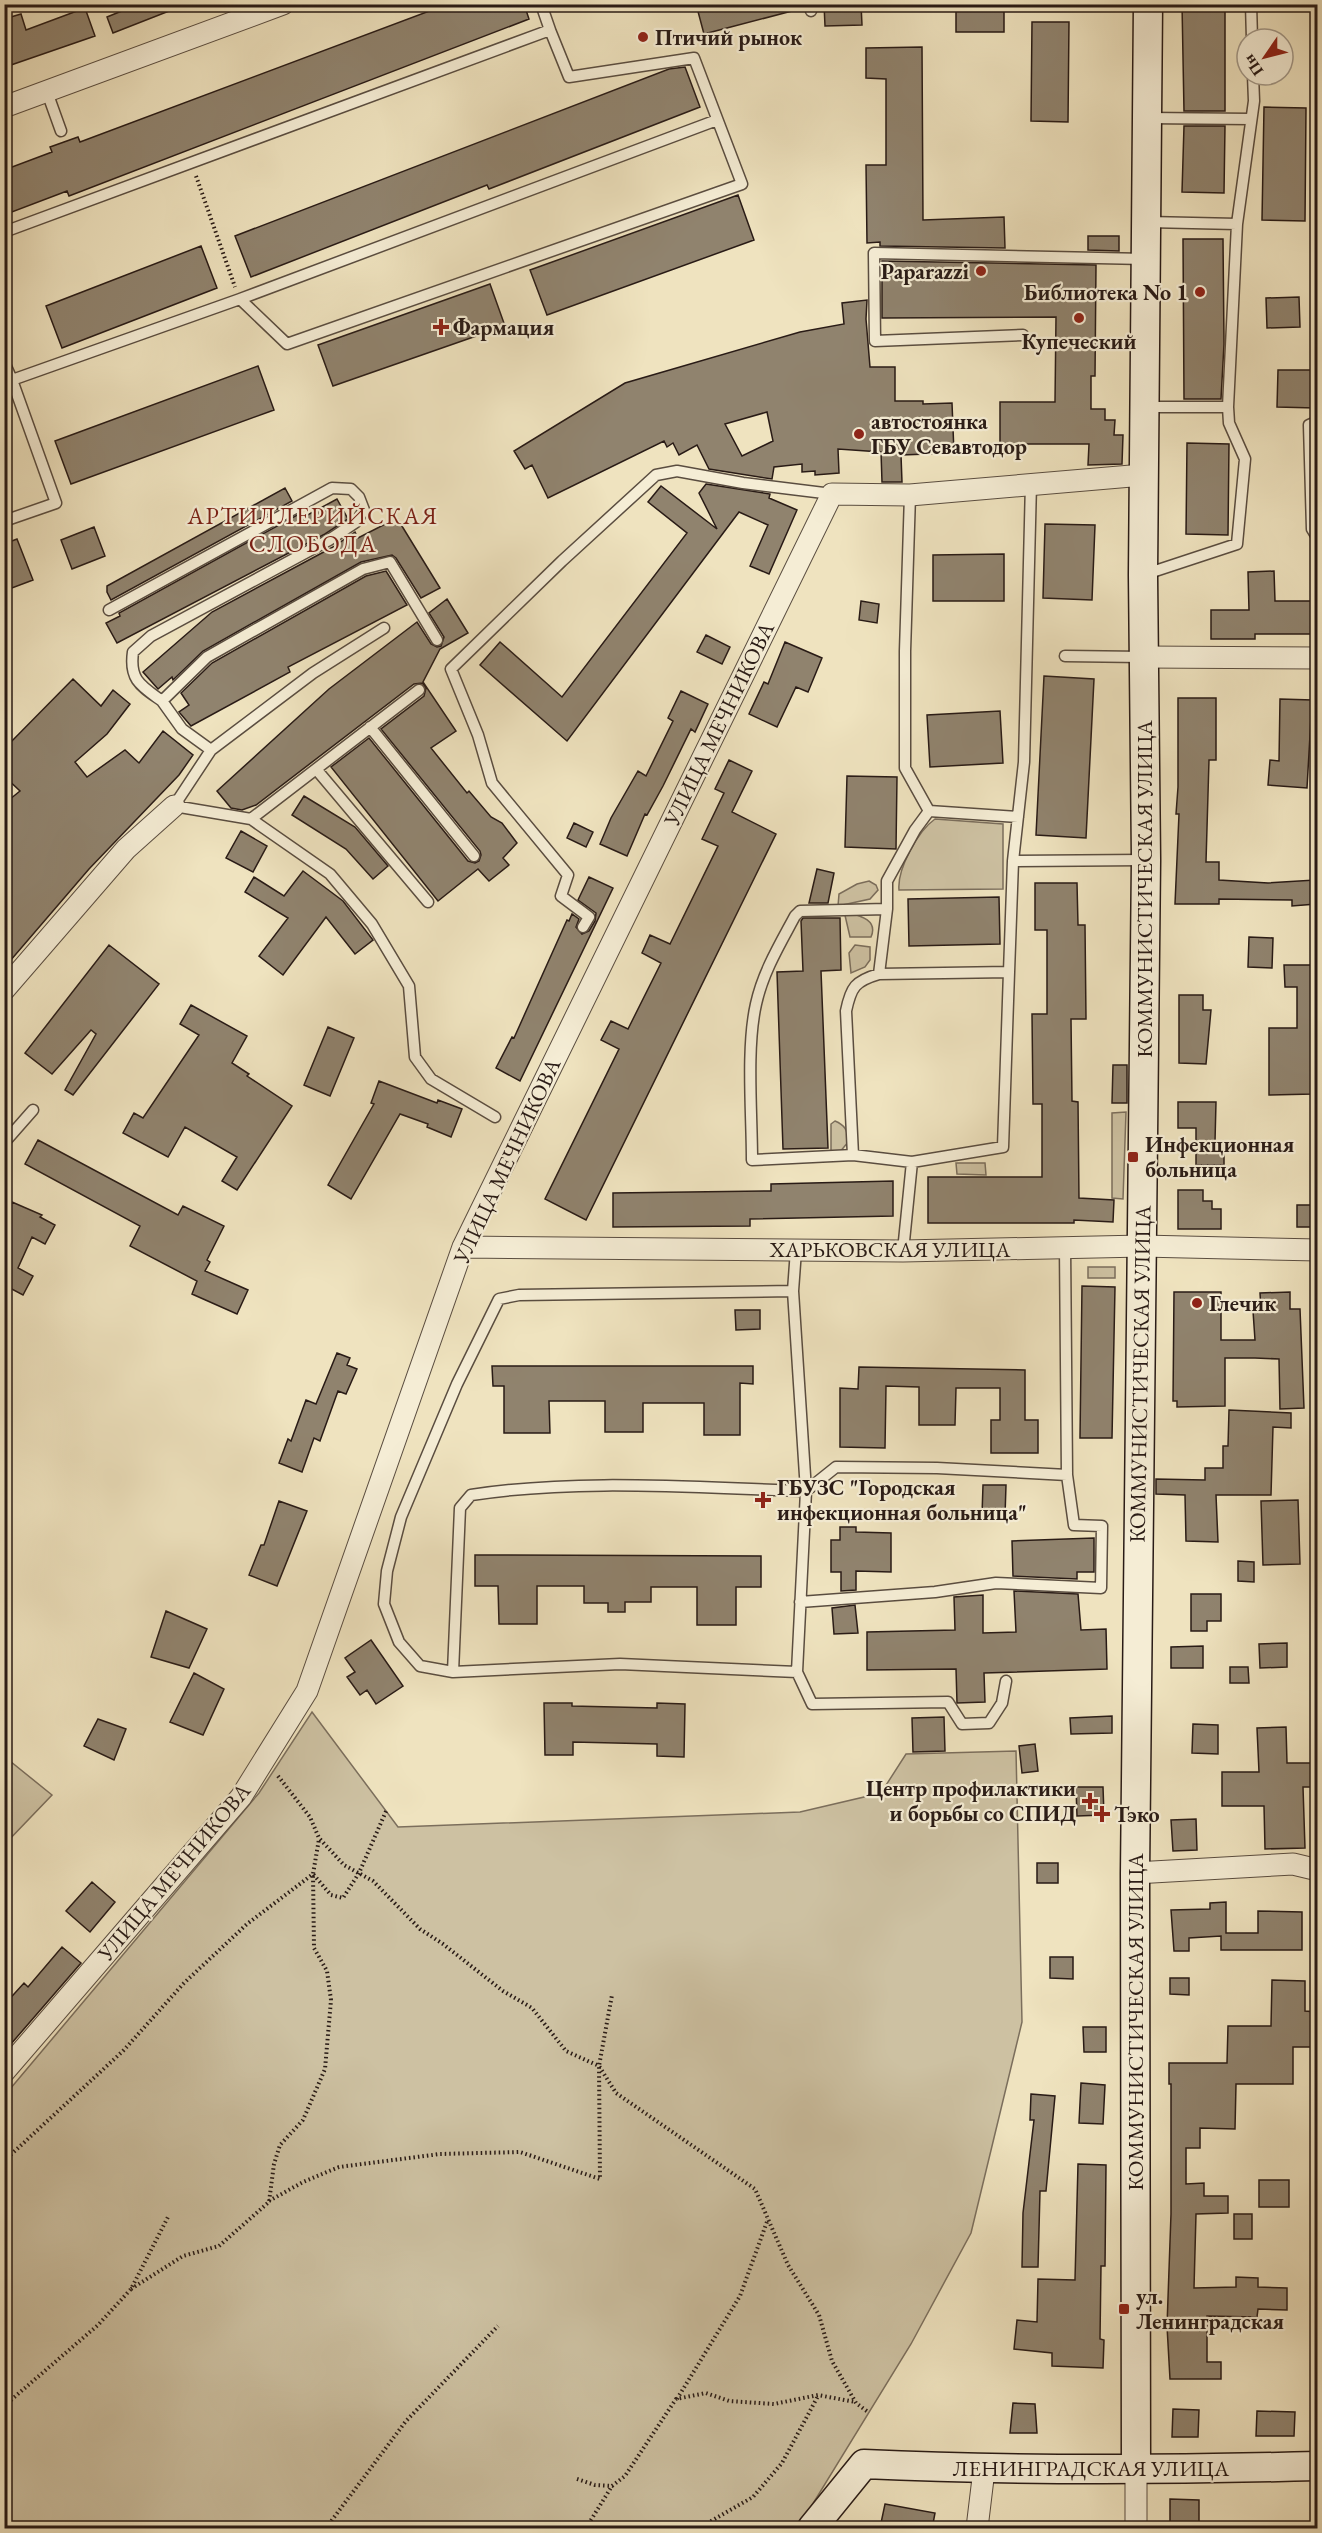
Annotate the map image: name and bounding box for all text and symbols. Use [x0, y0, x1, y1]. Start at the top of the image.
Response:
place label: Птичий рынок [655, 23, 803, 52]
north arrow [1235, 27, 1295, 87]
marker: Птичий рынок [636, 30, 650, 44]
text: Пн [1238, 50, 1268, 80]
place label: Paparazzi [881, 257, 970, 286]
marker: Paparazzi [974, 264, 988, 278]
place label: Библиотека No 1 [1024, 278, 1188, 307]
marker: Библиотека No 1 [1193, 285, 1207, 299]
marker: Купеческий [1072, 311, 1086, 325]
place label: Фармация [453, 313, 555, 342]
marker: Фармация [434, 320, 448, 334]
place label: Купеческий [1022, 327, 1137, 356]
place label: автостоянка ГБУ Севавтодор [871, 407, 1027, 461]
marker: автостоянка ГБУ Севавтодор [852, 427, 866, 441]
district label: АРТИЛЛЕРИЙСКАЯ СЛОБОДА [186, 500, 439, 559]
street label: УЛИЦА МЕЧНИКОВА [657, 616, 781, 832]
street label: КОММУНИСТИЧЕСКАЯ УЛИЦА [1130, 719, 1159, 1058]
street label: УЛИЦА МЕЧНИКОВА [446, 1053, 568, 1269]
place label: Инфекционная больница [1145, 1130, 1294, 1184]
marker: Инфекционная больница [1126, 1150, 1140, 1164]
street label: КОММУНИСТИЧЕСКАЯ УЛИЦА [1123, 1204, 1157, 1543]
street label: ХАРЬКОВСКАЯ УЛИЦА [769, 1235, 1011, 1264]
place label: Глечик [1209, 1289, 1277, 1318]
marker: Глечик [1190, 1296, 1204, 1310]
place label: ГБУЗС "Городская инфекционная больница" [777, 1473, 1027, 1527]
marker: ГБУЗС "Городская инфекционная больница" [754, 1491, 772, 1509]
place label: Центр профилактики и борьбы со СПИД [866, 1774, 1076, 1828]
street label: УЛИЦА МЕЧНИКОВА [90, 1776, 257, 1968]
marker: Центр профилактики и борьбы со СПИД [1081, 1792, 1099, 1810]
place label: Тэко [1114, 1800, 1160, 1829]
marker: Тэко [1095, 1807, 1109, 1821]
street label: КОММУНИСТИЧЕСКАЯ УЛИЦА [1121, 1852, 1150, 2191]
place label: ул. Ленинградская [1136, 2282, 1284, 2336]
marker: ул. Ленинградская [1117, 2302, 1131, 2316]
street label: ЛЕНИНГРАДСКАЯ УЛИЦА [953, 2454, 1230, 2483]

